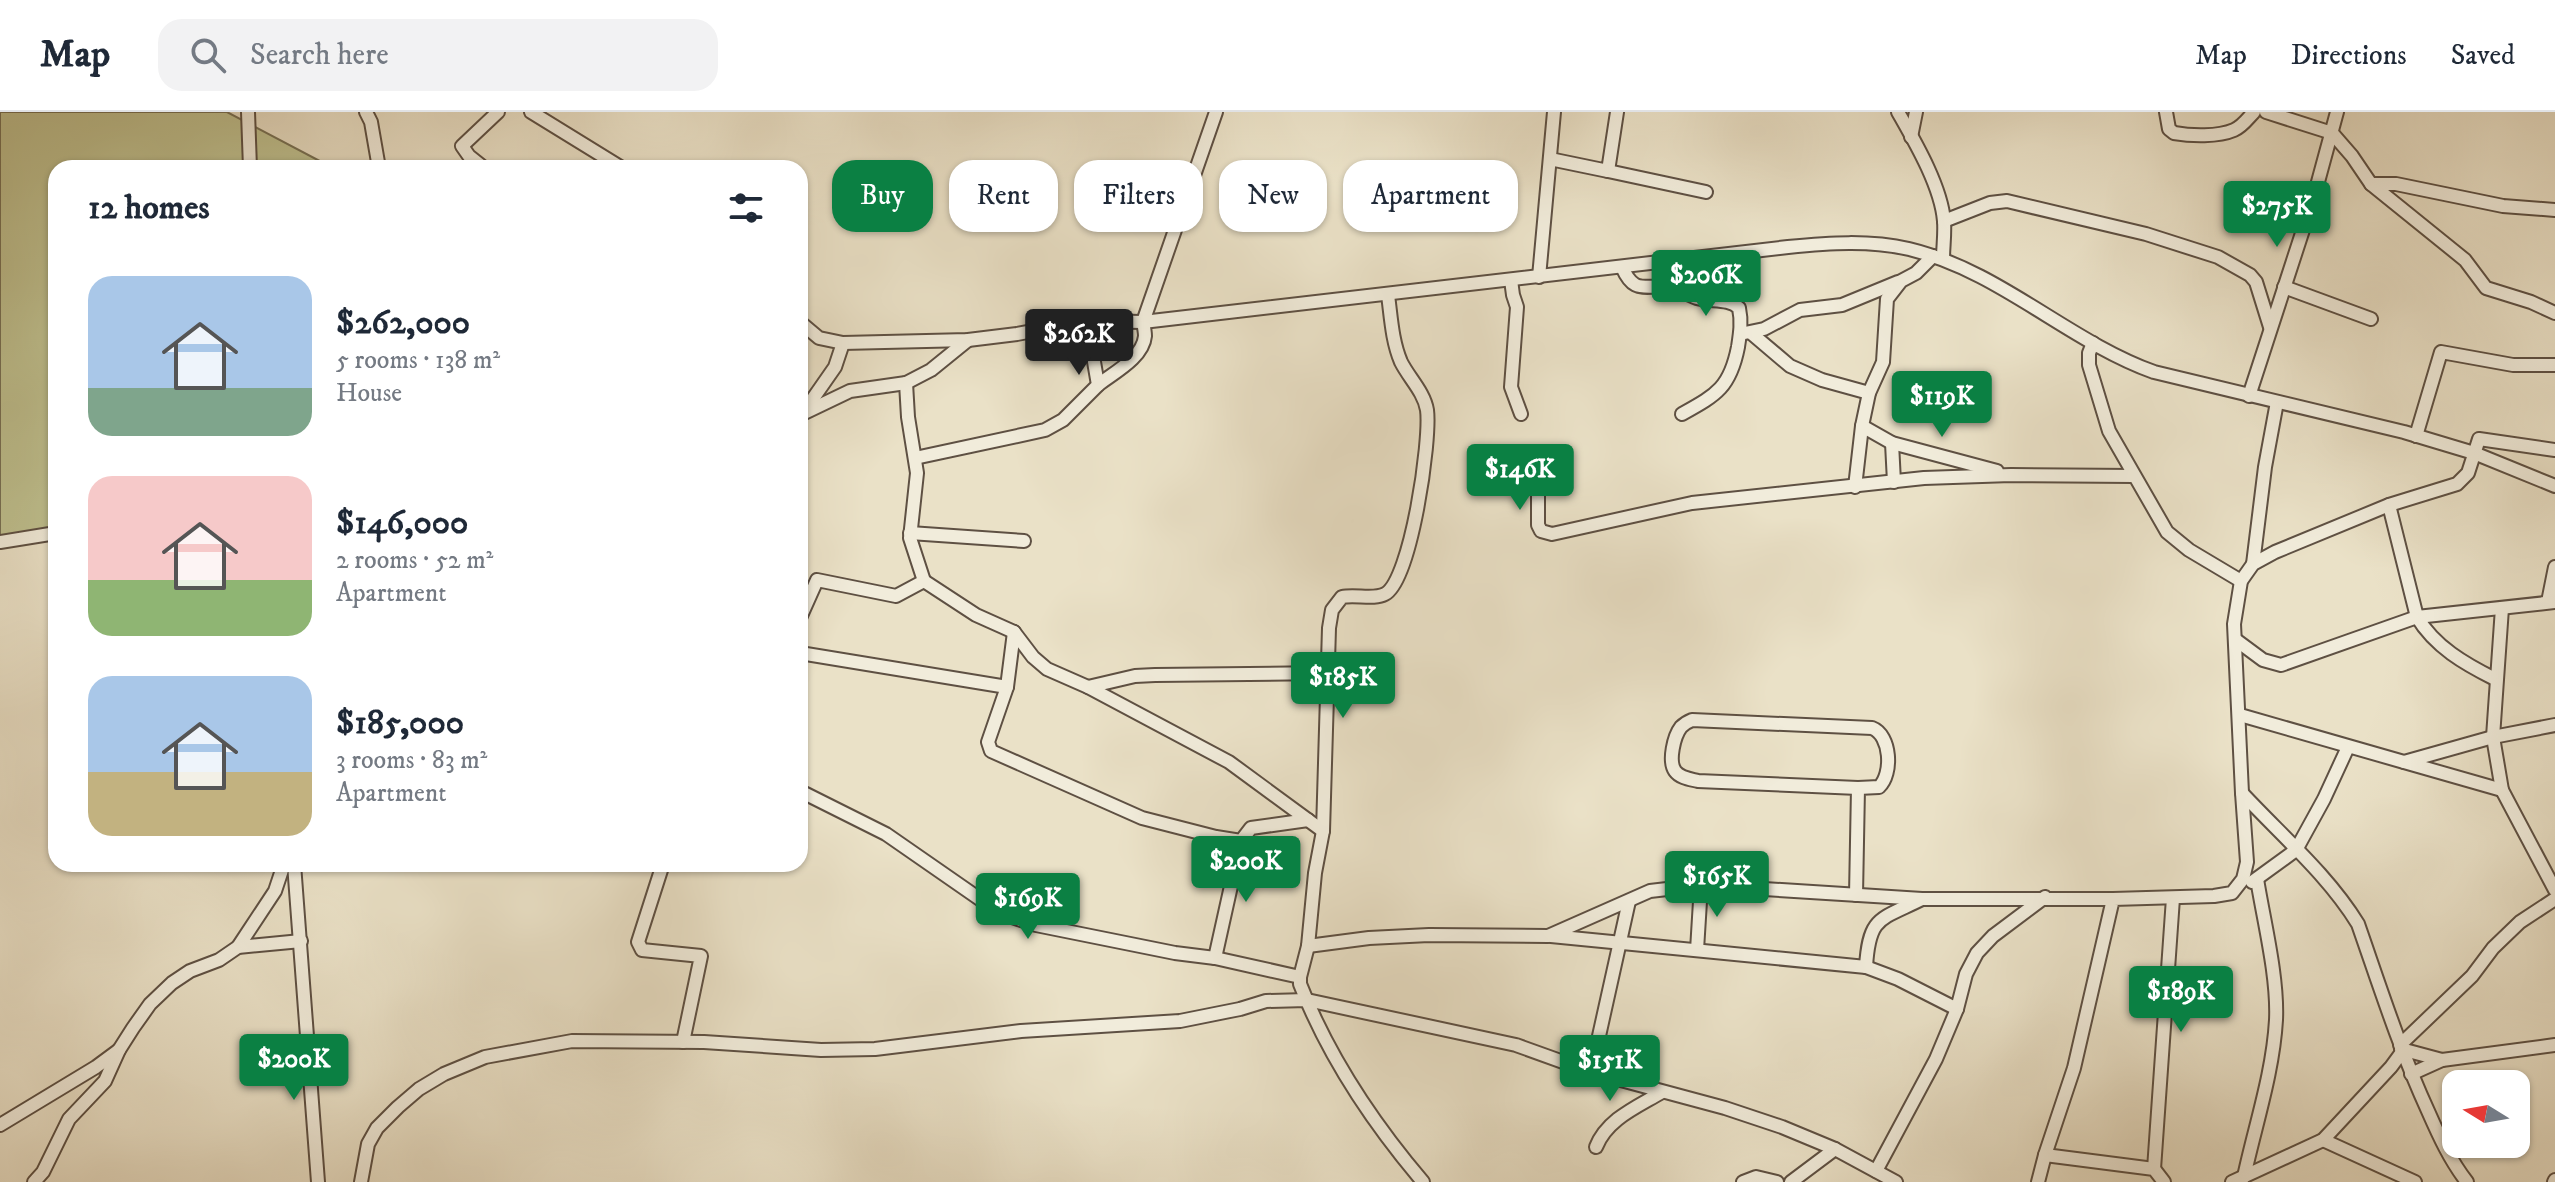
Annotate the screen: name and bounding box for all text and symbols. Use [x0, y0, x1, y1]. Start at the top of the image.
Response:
search box [158, 19, 718, 91]
text: Map [40, 31, 110, 79]
icon: search [186, 33, 230, 77]
text: Search here [250, 37, 389, 74]
text: Map [2195, 38, 2247, 73]
text: Directions [2291, 38, 2407, 73]
text: Saved [2451, 38, 2515, 73]
chip: Buy [832, 160, 933, 232]
chip: Rent [949, 160, 1058, 232]
chip: Filters [1074, 160, 1203, 232]
chip: New [1219, 160, 1327, 232]
chip: Apartment [1343, 160, 1518, 232]
pin: $275K [2221, 181, 2333, 249]
icon: filters [724, 186, 768, 230]
text: 12 homes [88, 187, 210, 229]
text: $275K [2241, 190, 2313, 223]
pin: $206K [1650, 250, 1762, 318]
text: $206K [1670, 259, 1742, 292]
text: $262,000 [336, 302, 470, 344]
icon: home [152, 308, 248, 404]
pin: $262K [1023, 309, 1135, 377]
text: $262K [1043, 318, 1115, 351]
text: 5 rooms · 138 m² [336, 344, 500, 377]
pin: $119K [1886, 371, 1998, 439]
text: House [336, 377, 402, 410]
text: $119K [1910, 380, 1974, 413]
pin: $146K [1464, 444, 1576, 512]
text: $146K [1485, 453, 1555, 486]
text: $146,000 [336, 502, 468, 544]
icon: home [152, 508, 248, 604]
text: 2 rooms · 52 m² [336, 544, 493, 577]
text: Apartment [336, 577, 447, 610]
pin: $185K [1287, 652, 1399, 720]
text: $185K [1309, 661, 1377, 694]
text: $185,000 [336, 702, 464, 744]
icon: home [152, 708, 248, 804]
text: 3 rooms · 83 m² [336, 744, 487, 777]
text: Apartment [336, 777, 447, 810]
pin: $200K [1190, 836, 1302, 904]
text: $200K [1209, 845, 1283, 878]
pin: $165K [1661, 851, 1773, 919]
text: $165K [1683, 860, 1751, 893]
pin: $169K [972, 873, 1084, 941]
text: $169K [994, 882, 1062, 915]
pin: $189K [2125, 966, 2237, 1034]
text: $189K [2147, 975, 2215, 1008]
pin: $200K [238, 1034, 350, 1102]
pin: $151K [1554, 1035, 1666, 1103]
text: $200K [257, 1043, 331, 1076]
text: $151K [1578, 1044, 1642, 1077]
north arrow [2442, 1070, 2530, 1158]
map controls [2442, 1070, 2530, 1158]

